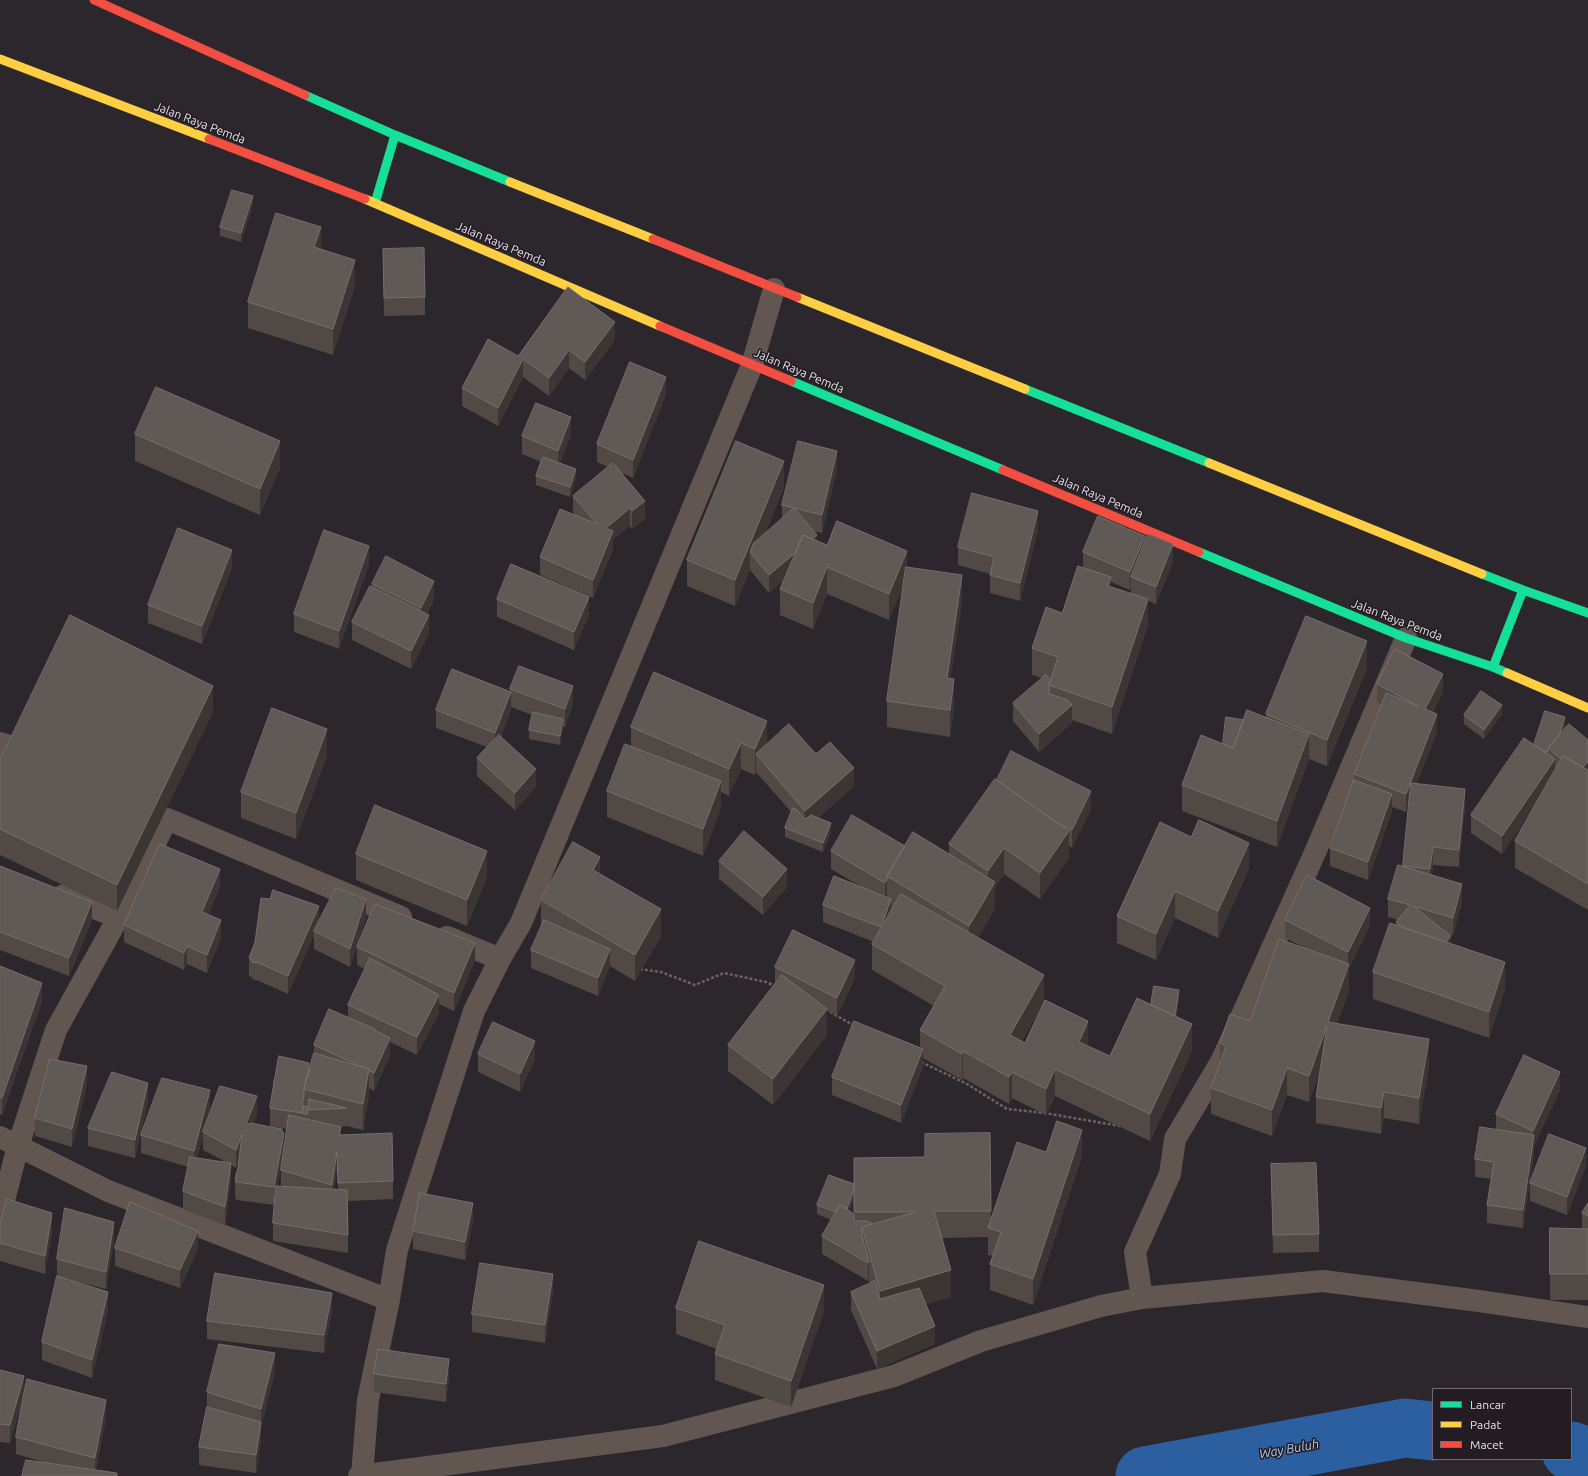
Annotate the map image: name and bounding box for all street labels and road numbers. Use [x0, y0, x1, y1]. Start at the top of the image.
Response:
street label: Jalan Raya Pemda [152, 99, 248, 147]
street label: Jalan Raya Pemda [454, 219, 548, 269]
street label: Jalan Raya Pemda [752, 346, 846, 396]
street label: Jalan Raya Pemda [1051, 471, 1145, 521]
street label: Jalan Raya Pemda [1349, 596, 1445, 644]

